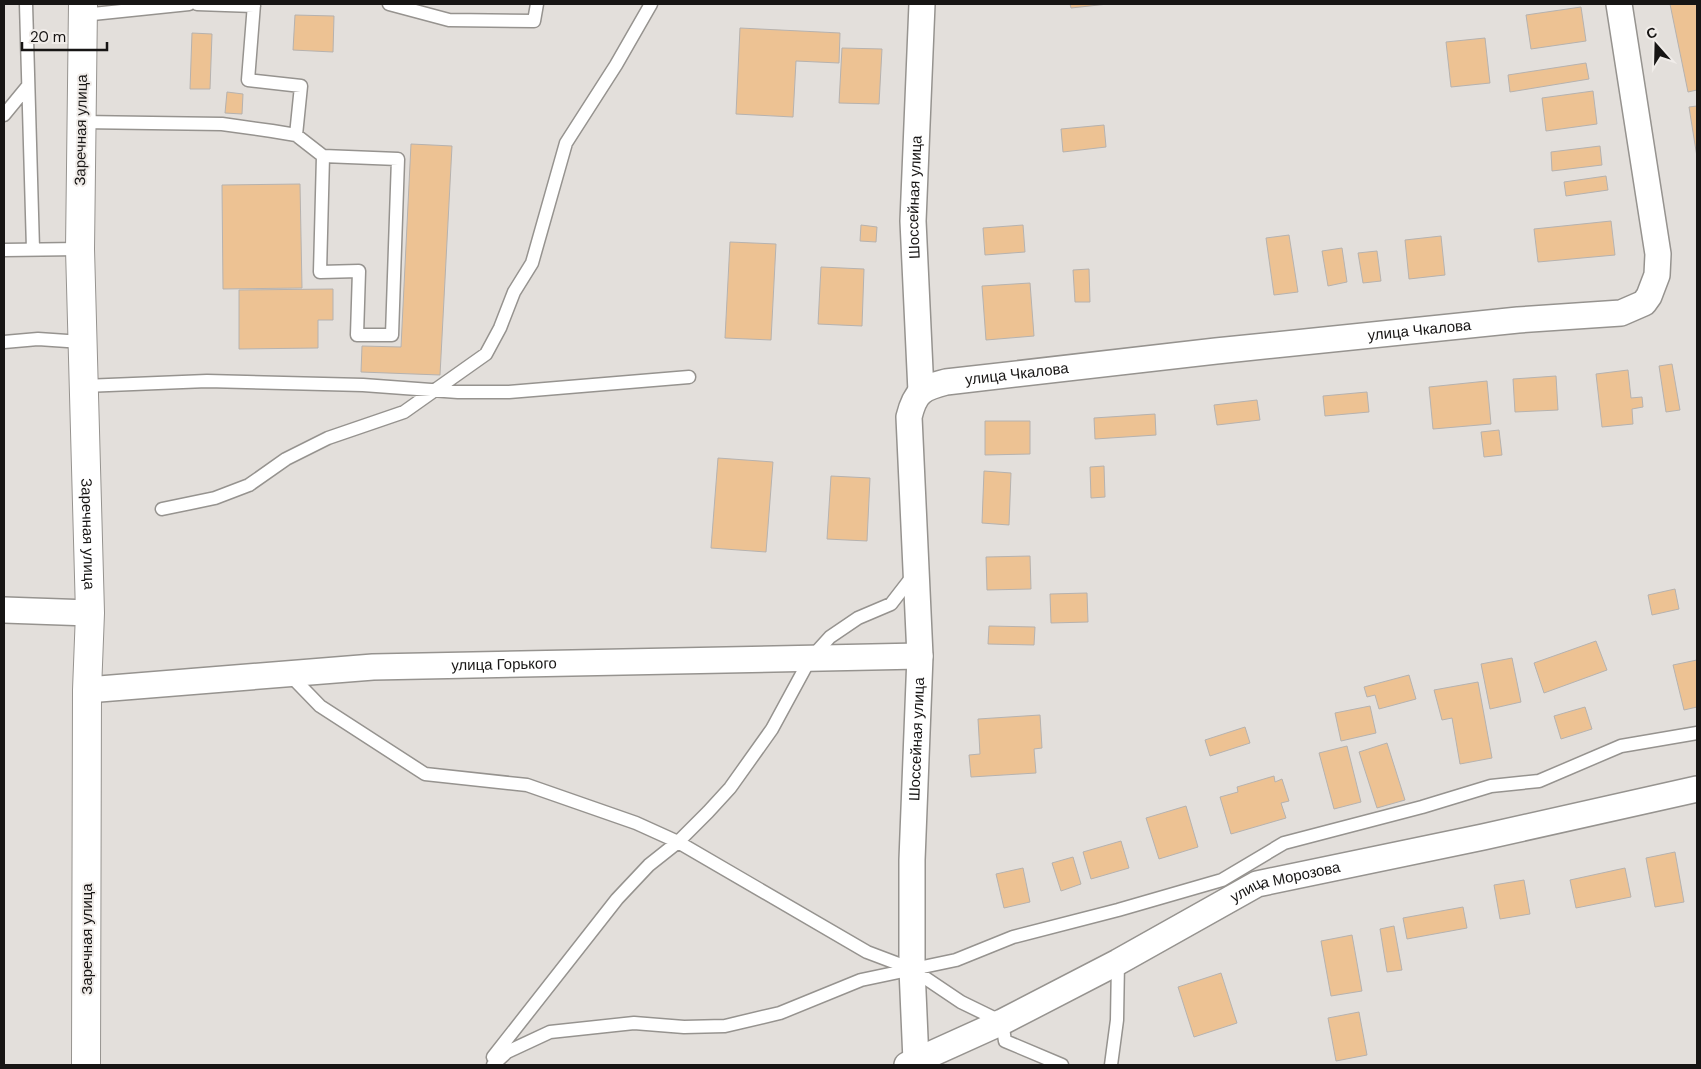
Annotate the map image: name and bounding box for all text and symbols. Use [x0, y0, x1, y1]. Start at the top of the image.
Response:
scale bar [22, 20, 108, 52]
north arrow [1631, 20, 1681, 70]
text: С [1644, 23, 1659, 43]
text: 20 m [30, 27, 66, 47]
street label: Заречная улица [70, 73, 92, 186]
street label: Шоссейная улица [903, 134, 927, 260]
street label: улица Чкалова [1367, 315, 1473, 345]
street label: улица Чкалова [964, 358, 1070, 390]
street label: Заречная улица [76, 478, 99, 591]
street label: улица Горького [451, 653, 557, 675]
street label: Шоссейная улица [904, 676, 929, 801]
street label: улица Морозова [1227, 857, 1343, 907]
street label: Заречная улица [77, 883, 97, 995]

